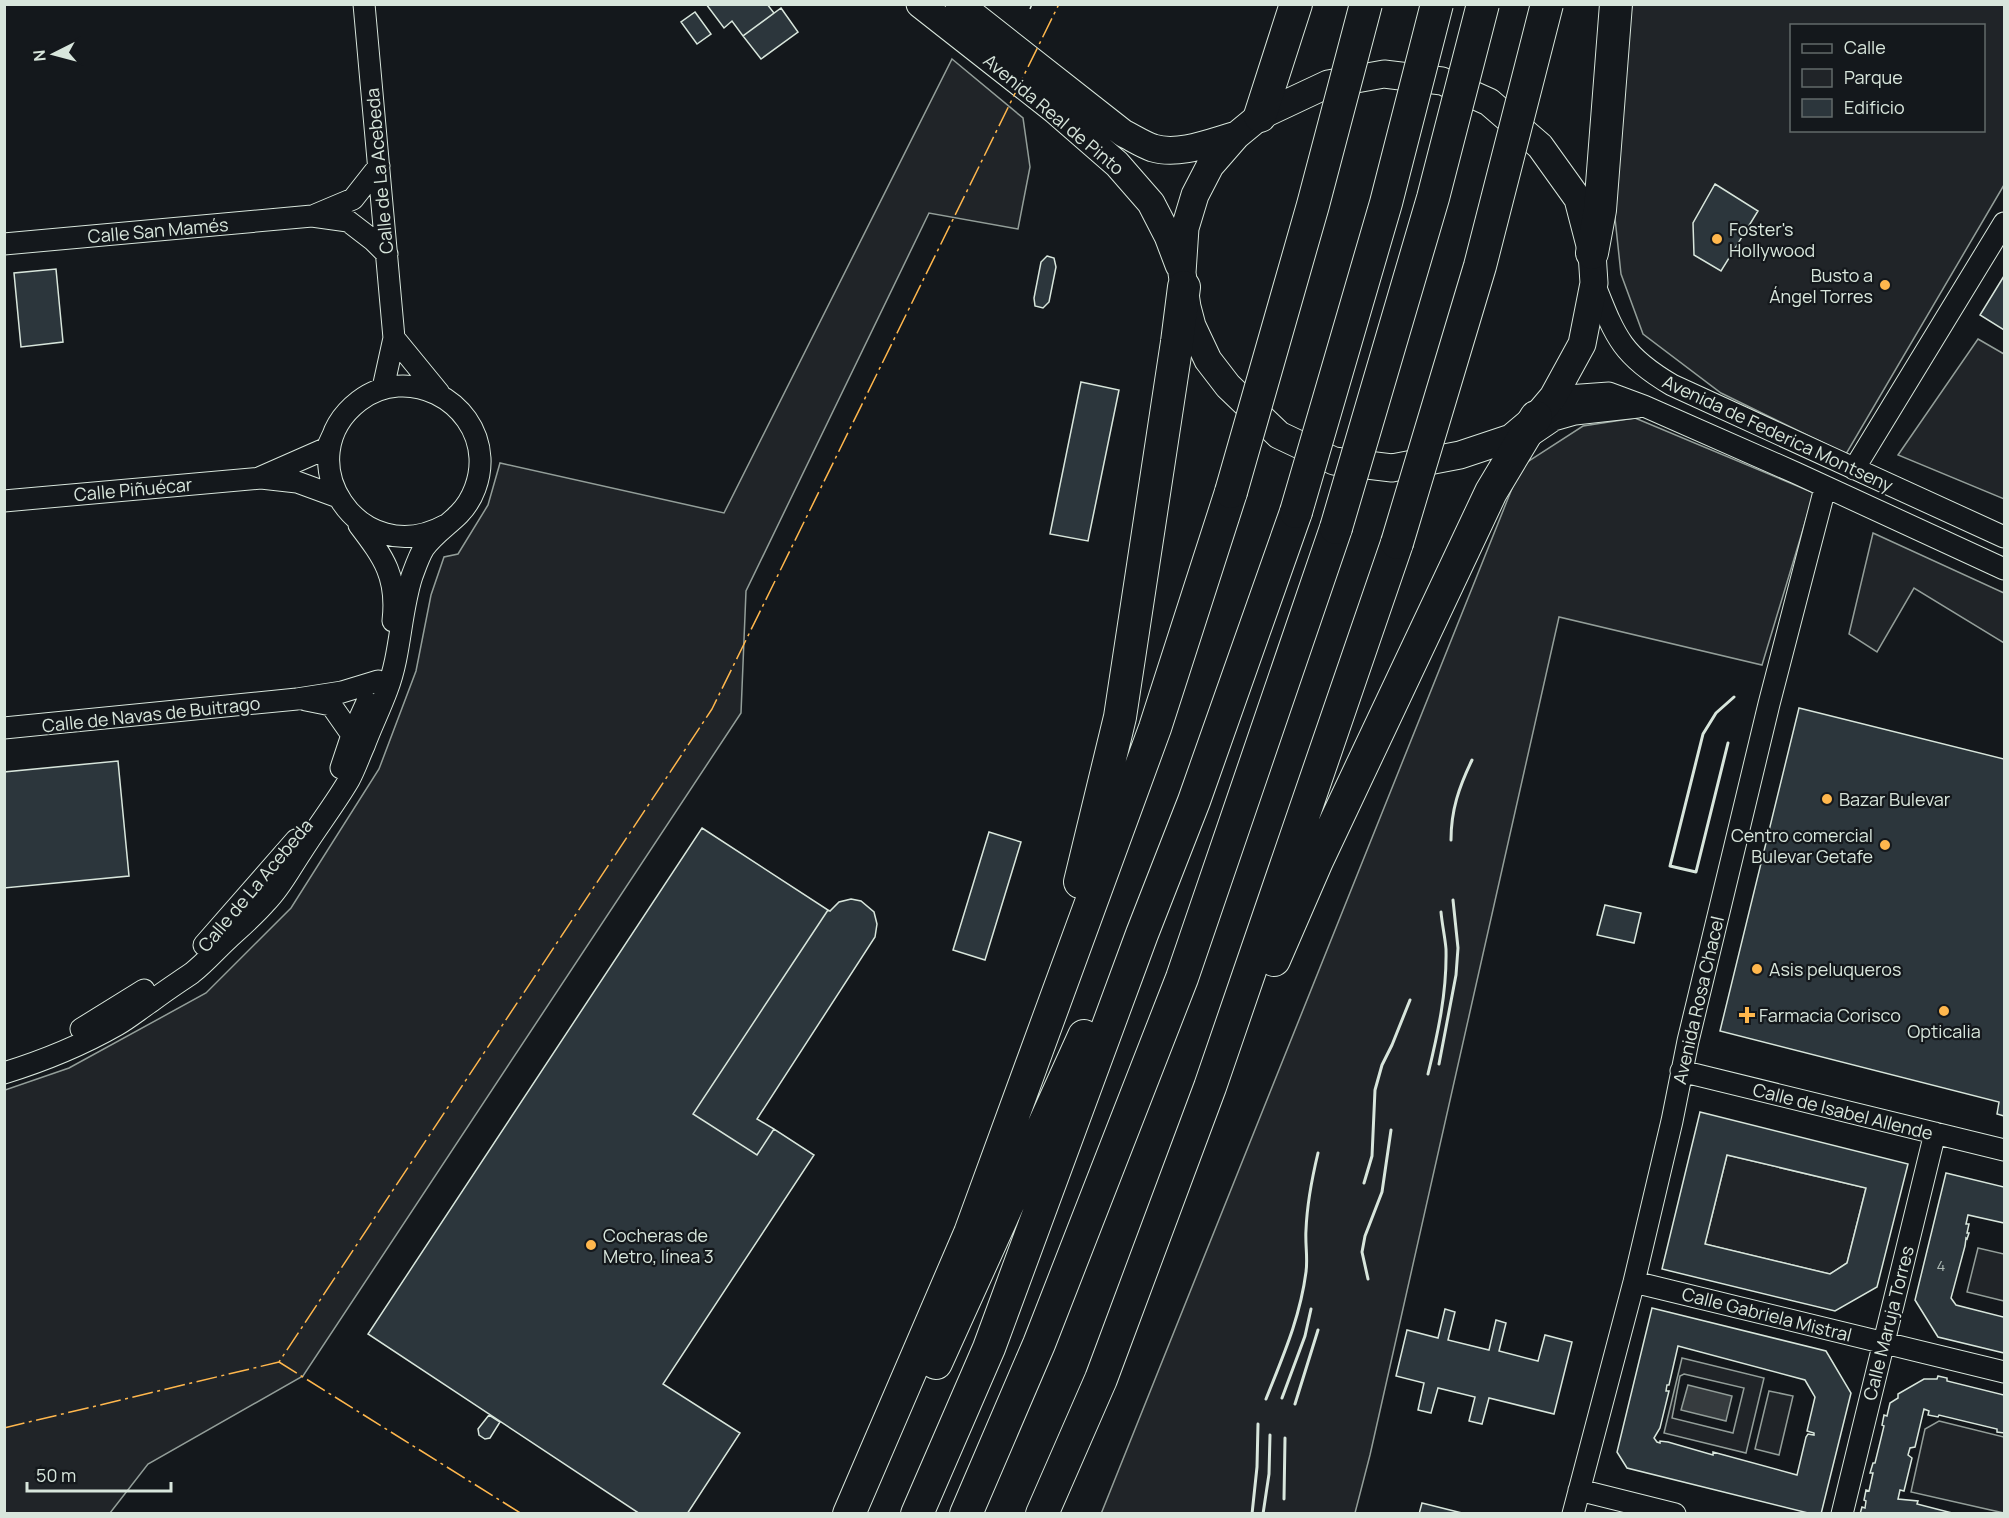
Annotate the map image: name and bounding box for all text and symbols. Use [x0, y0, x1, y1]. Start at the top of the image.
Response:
north arrow [24, 24, 84, 84]
legend [1790, 24, 1985, 132]
text: Calle [1844, 35, 1886, 59]
street label: Avenida Real de Pinto [979, 48, 1129, 180]
text: N [28, 49, 51, 62]
text: Parque [1844, 65, 1903, 89]
street label: Calle de La Acebeda [360, 87, 398, 255]
text: Edificio [1844, 95, 1905, 119]
street label: Calle San Mamés [87, 212, 229, 248]
place label: Foster's Hollywood [1729, 217, 1815, 262]
marker: Foster's Hollywood [1710, 232, 1724, 246]
place label: Busto a Ángel Torres [1769, 263, 1873, 308]
marker: Busto a Ángel Torres [1878, 278, 1892, 292]
street label: Avenida de Federica Montseny [1659, 369, 1898, 497]
street label: Calle Piñuécar [73, 472, 194, 506]
street label: Calle de Navas de Buitrago [41, 691, 261, 737]
place label: Bazar Bulevar [1839, 787, 1951, 811]
marker: Bazar Bulevar [1820, 792, 1834, 806]
street label: Calle de La Acebeda [192, 814, 318, 956]
place label: Centro comercial Bulevar Getafe [1731, 823, 1873, 868]
marker: Centro comercial Bulevar Getafe [1878, 838, 1892, 852]
street label: Avenida Rosa Chacel [1667, 914, 1729, 1086]
place label: Asis peluqueros [1769, 957, 1901, 981]
marker: Asis peluqueros [1750, 962, 1764, 976]
place label: Farmacia Corisco [1759, 1003, 1901, 1027]
marker: Opticalia [1937, 1004, 1951, 1018]
marker: Farmacia Corisco [1740, 1008, 1754, 1022]
place label: Opticalia [1907, 1019, 1981, 1043]
street label: Calle de Isabel Allende [1750, 1077, 1936, 1145]
place label: Cocheras de Metro, línea 3 [603, 1223, 714, 1268]
marker: Cocheras de Metro, línea 3 [584, 1238, 598, 1252]
street label: Calle Maruja Torres [1857, 1243, 1919, 1403]
house number: 4 [1937, 1255, 1946, 1276]
street label: Calle Gabriela Mistral [1680, 1281, 1854, 1347]
scale bar [27, 1455, 171, 1493]
text: 50 m [36, 1463, 76, 1487]

